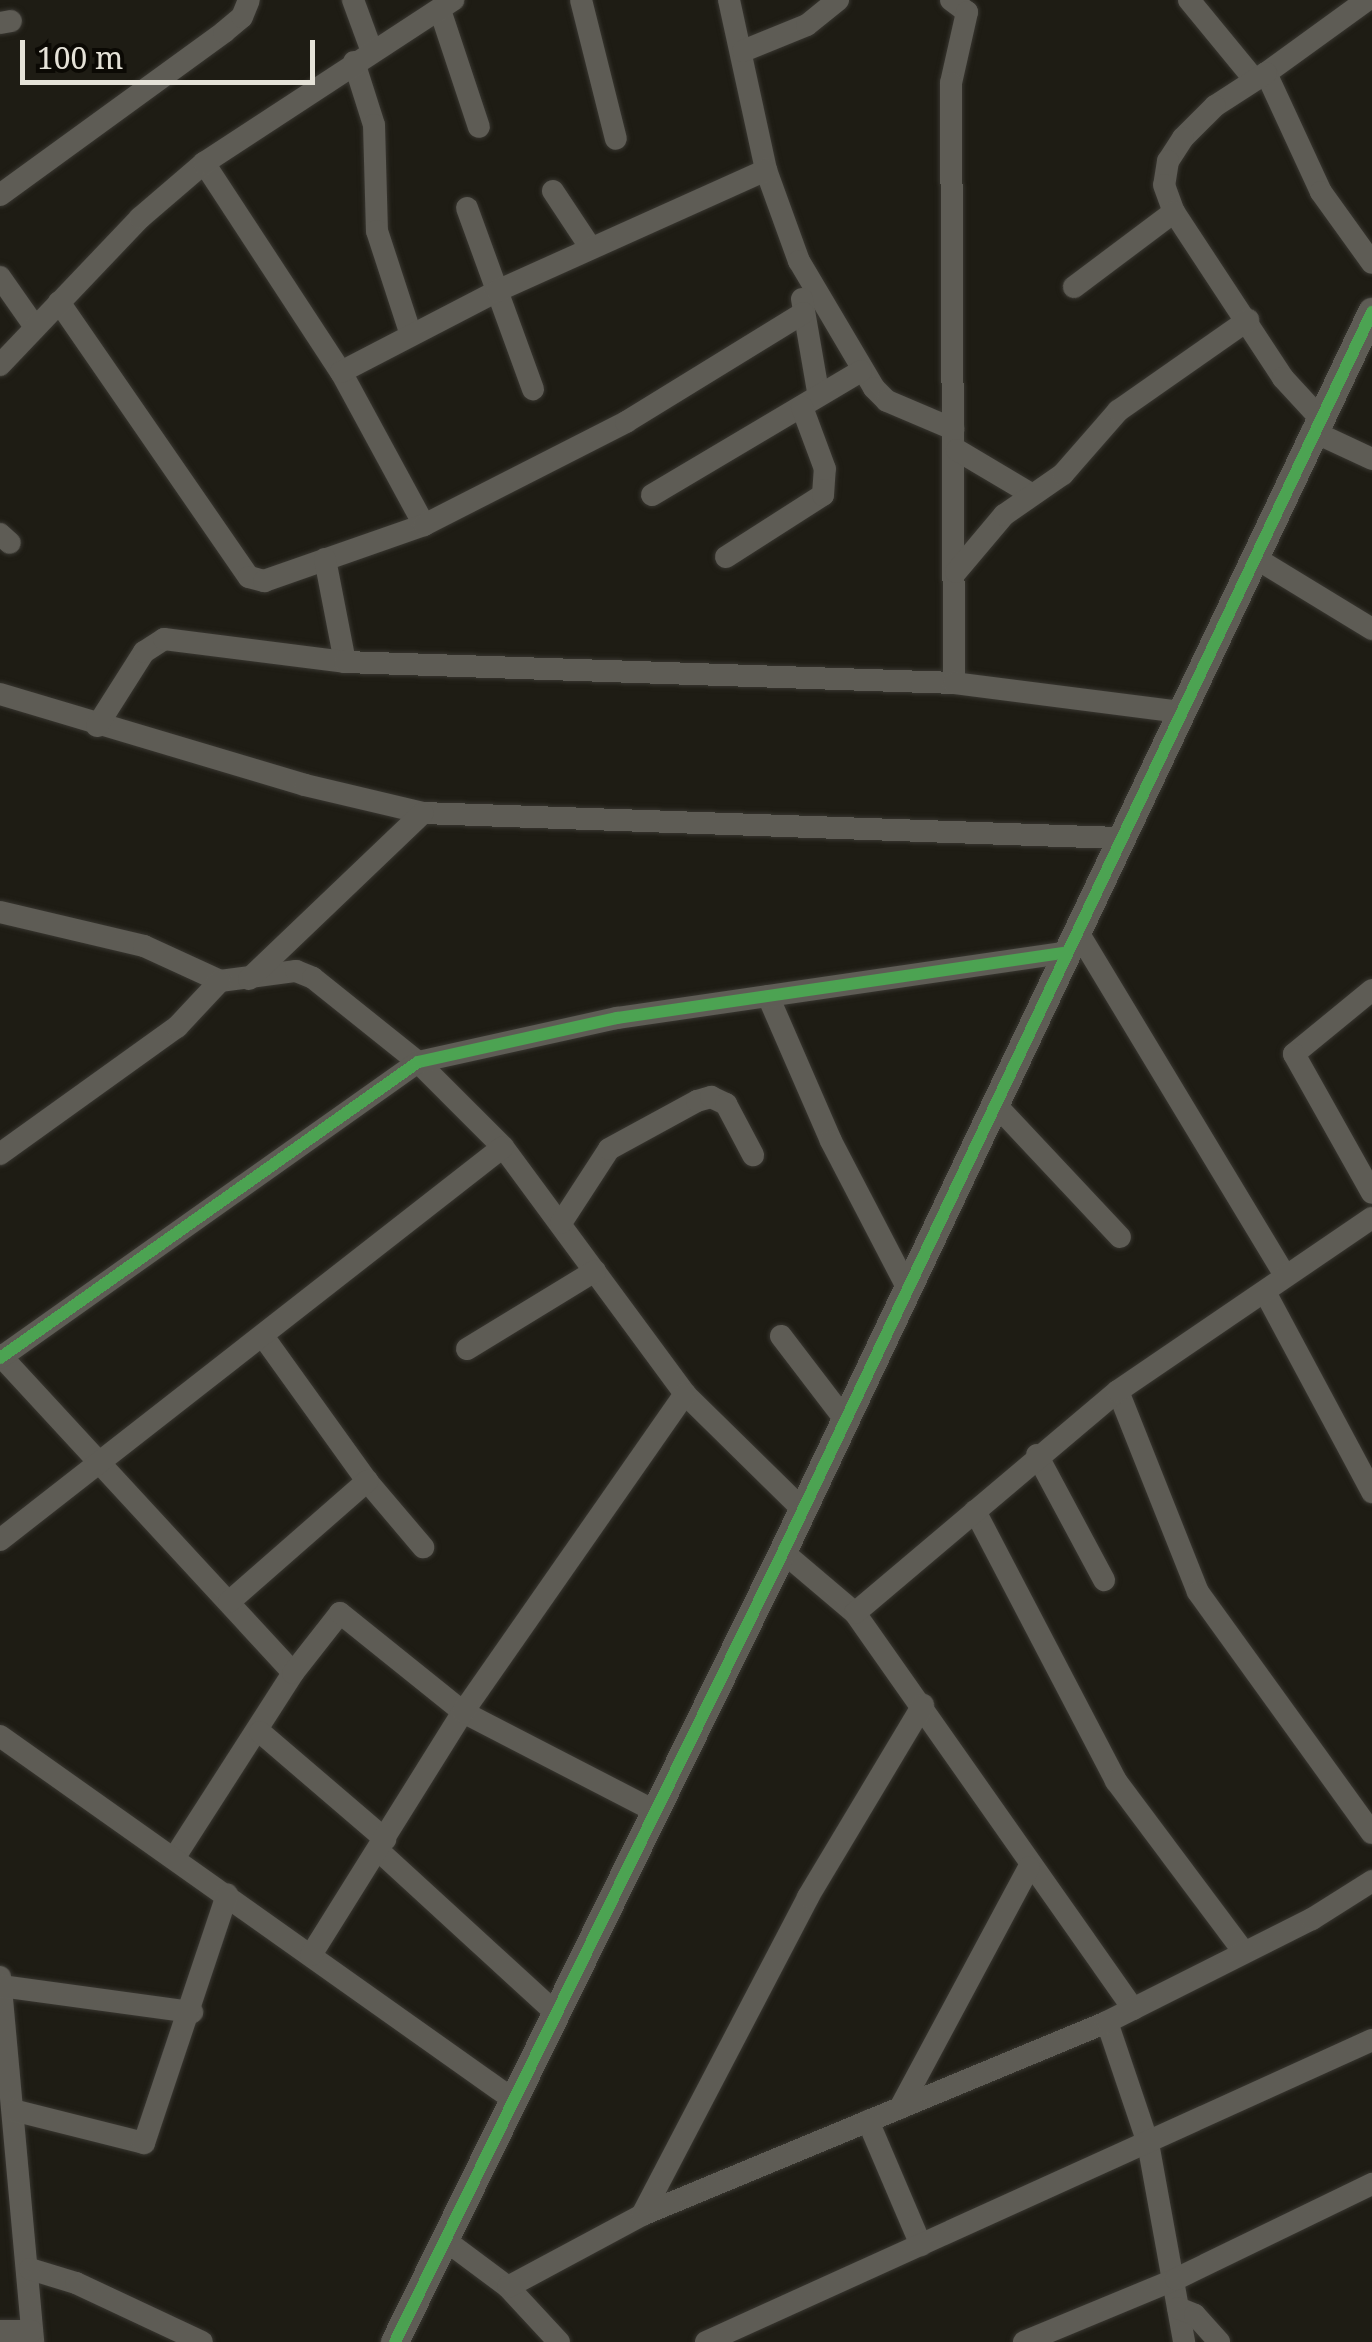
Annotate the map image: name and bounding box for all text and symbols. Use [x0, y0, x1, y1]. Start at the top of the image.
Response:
scale bar [25, 20, 320, 82]
text: 100 m [37, 37, 123, 78]

